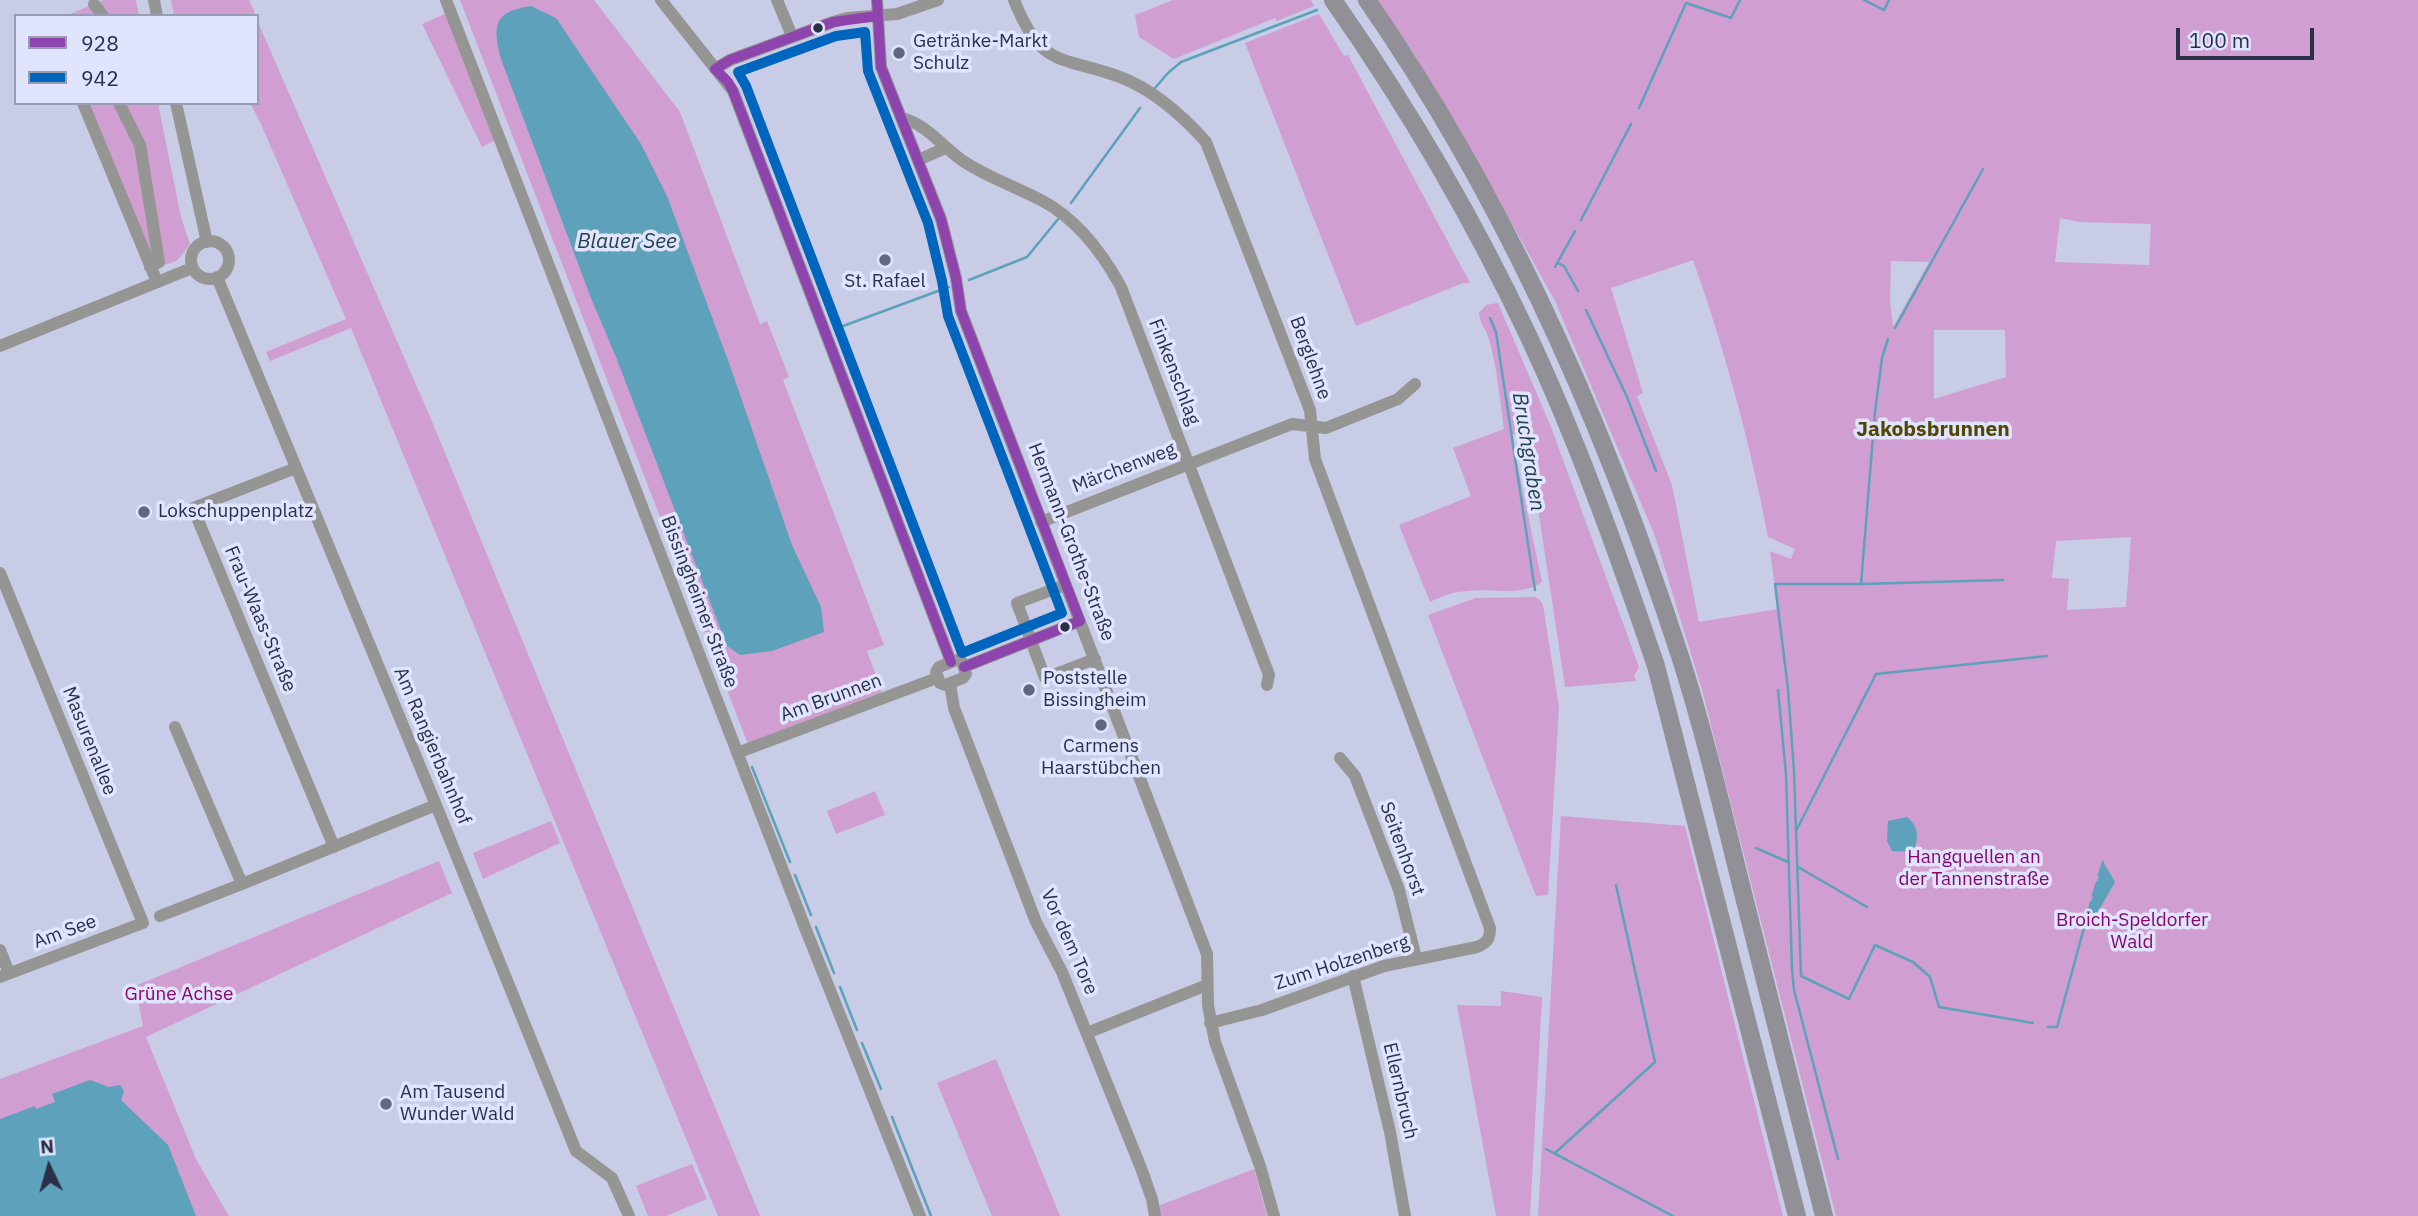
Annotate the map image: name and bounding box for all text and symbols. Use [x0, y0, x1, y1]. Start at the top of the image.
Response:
legend [14, 14, 259, 105]
scale bar [2180, 14, 2318, 58]
unlabelled marker [811, 21, 825, 35]
text: 100 m [2189, 26, 2250, 54]
text: 928 [81, 29, 119, 57]
place label: Getränke-Markt Schulz [913, 31, 1048, 75]
marker: Getränke-Markt Schulz [891, 45, 907, 61]
text: 942 [81, 64, 119, 92]
water label: Blauer See [577, 229, 677, 255]
marker: St. Rafael [877, 252, 893, 268]
place label: St. Rafael [844, 271, 926, 293]
street label: Berglehne [1284, 313, 1336, 403]
street label: Finkenschlag [1143, 316, 1205, 428]
water label: Bruchgraben [1506, 391, 1550, 513]
district label: Jakobsbrunnen [1856, 417, 2010, 443]
street label: Märchenweg [1069, 438, 1179, 498]
street label: Hermann-Grothe-Straße [1023, 440, 1119, 644]
place label: Lokschuppenplatz [158, 501, 313, 523]
marker: Lokschuppenplatz [136, 504, 152, 520]
street label: Bissingheimer Straße [656, 513, 742, 691]
street label: Frau-Waas-Straße [219, 543, 301, 695]
unlabelled marker [1058, 620, 1072, 634]
street label: Am Rangierbahnhof [389, 664, 475, 828]
place label: Poststelle Bissingheim [1043, 668, 1147, 712]
street label: Am Brunnen [777, 669, 885, 727]
marker: Poststelle Bissingheim [1021, 682, 1037, 698]
street label: Masurenallee [57, 683, 121, 799]
marker: Carmens Haarstübchen [1093, 717, 1109, 733]
place label: Carmens Haarstübchen [1041, 736, 1161, 780]
street label: Seitenhorst [1374, 799, 1430, 899]
park label: Hangquellen an der Tannenstraße [1899, 847, 2049, 891]
street label: Vor dem Tore [1036, 886, 1102, 998]
street label: Am See [30, 910, 100, 954]
park label: Broich-Speldorfer Wald [2056, 910, 2208, 954]
street label: Zum Holzenberg [1272, 931, 1412, 995]
park label: Grüne Achse [125, 984, 233, 1006]
street label: Ellernbruch [1378, 1040, 1422, 1142]
place label: Am Tausend Wunder Wald [400, 1082, 514, 1126]
marker: Am Tausend Wunder Wald [378, 1096, 394, 1112]
north arrow [14, 1132, 84, 1202]
text: N [39, 1134, 55, 1159]

